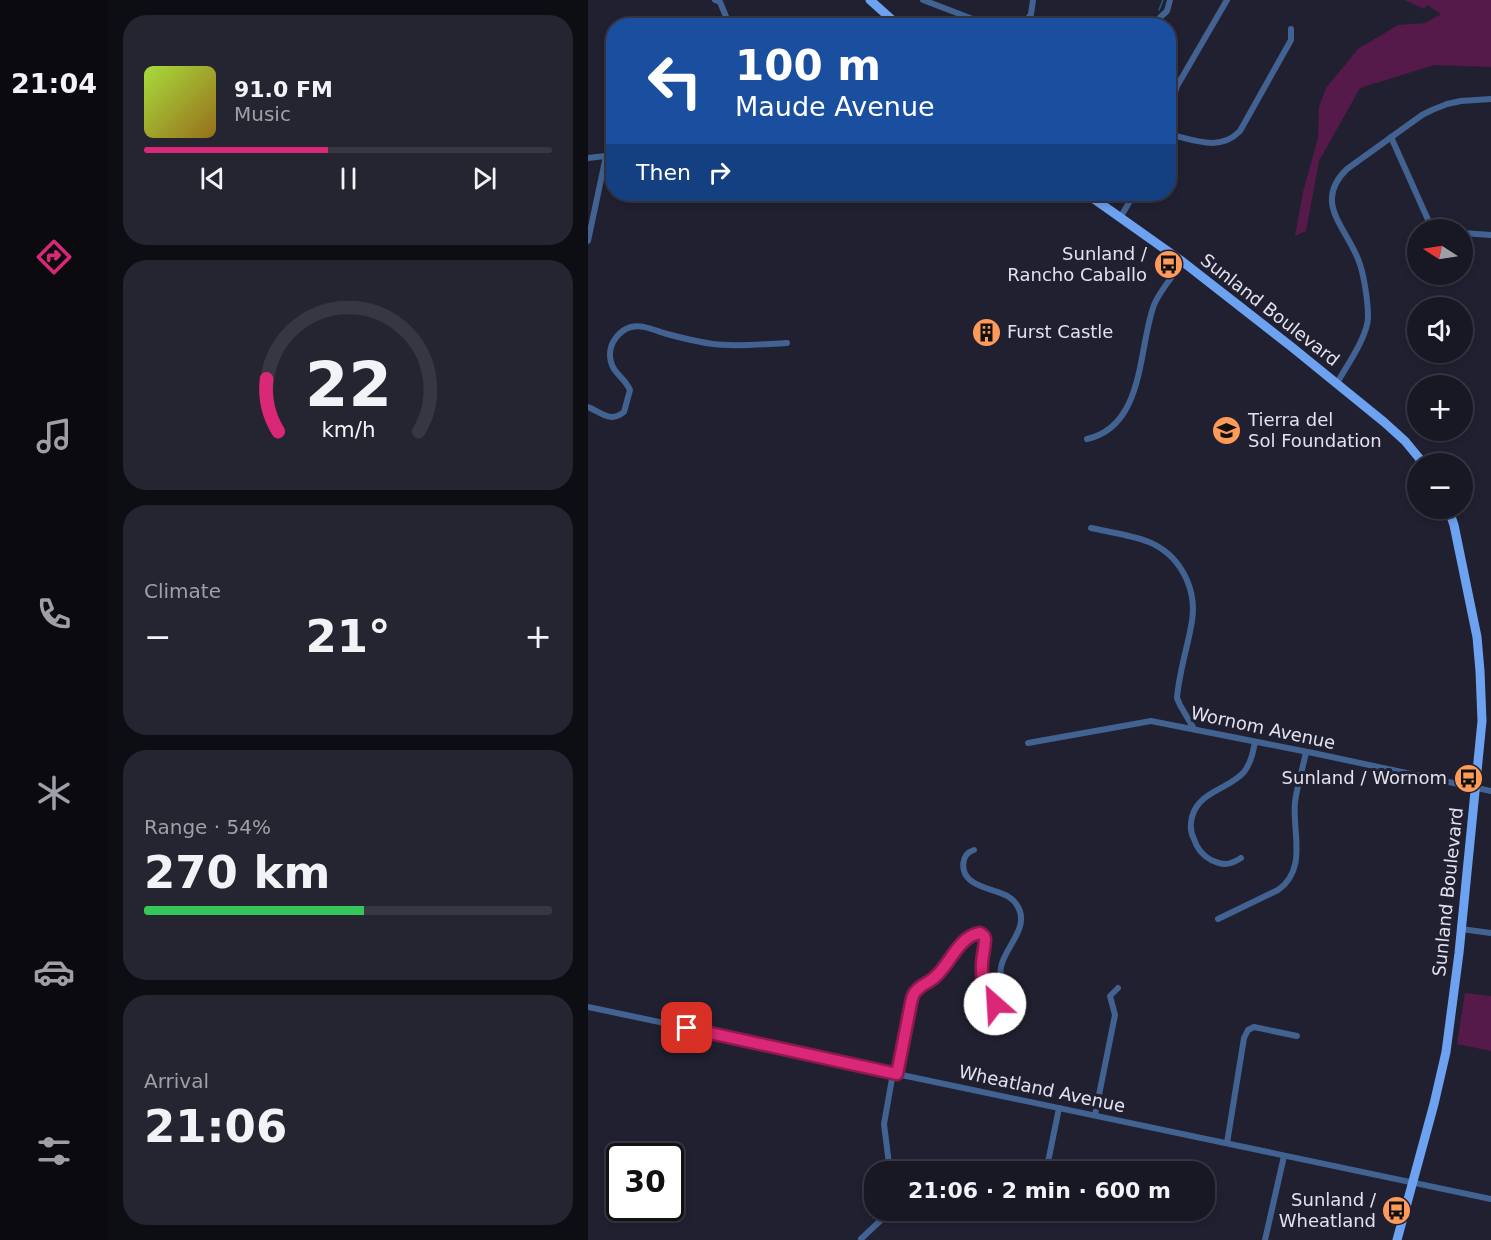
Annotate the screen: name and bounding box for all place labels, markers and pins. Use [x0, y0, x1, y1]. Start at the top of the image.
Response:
place label: Sunland / Rancho Caballo [1007, 243, 1148, 285]
bus stop icon: Sunland / Rancho Caballo [1152, 248, 1184, 280]
building icon: Furst Castle [970, 316, 1002, 348]
place label: Furst Castle [1007, 321, 1113, 342]
place label: Tierra del Sol Foundation [1247, 409, 1382, 451]
school or university icon: Tierra del Sol Foundation [1211, 414, 1243, 446]
bus stop icon: Sunland / Wornom [1452, 762, 1484, 794]
place label: Sunland / Wornom [1282, 767, 1447, 788]
pin [661, 1002, 712, 1053]
place label: Sunland / Wheatland [1279, 1189, 1377, 1231]
bus stop icon: Sunland / Wheatland [1381, 1194, 1413, 1226]

